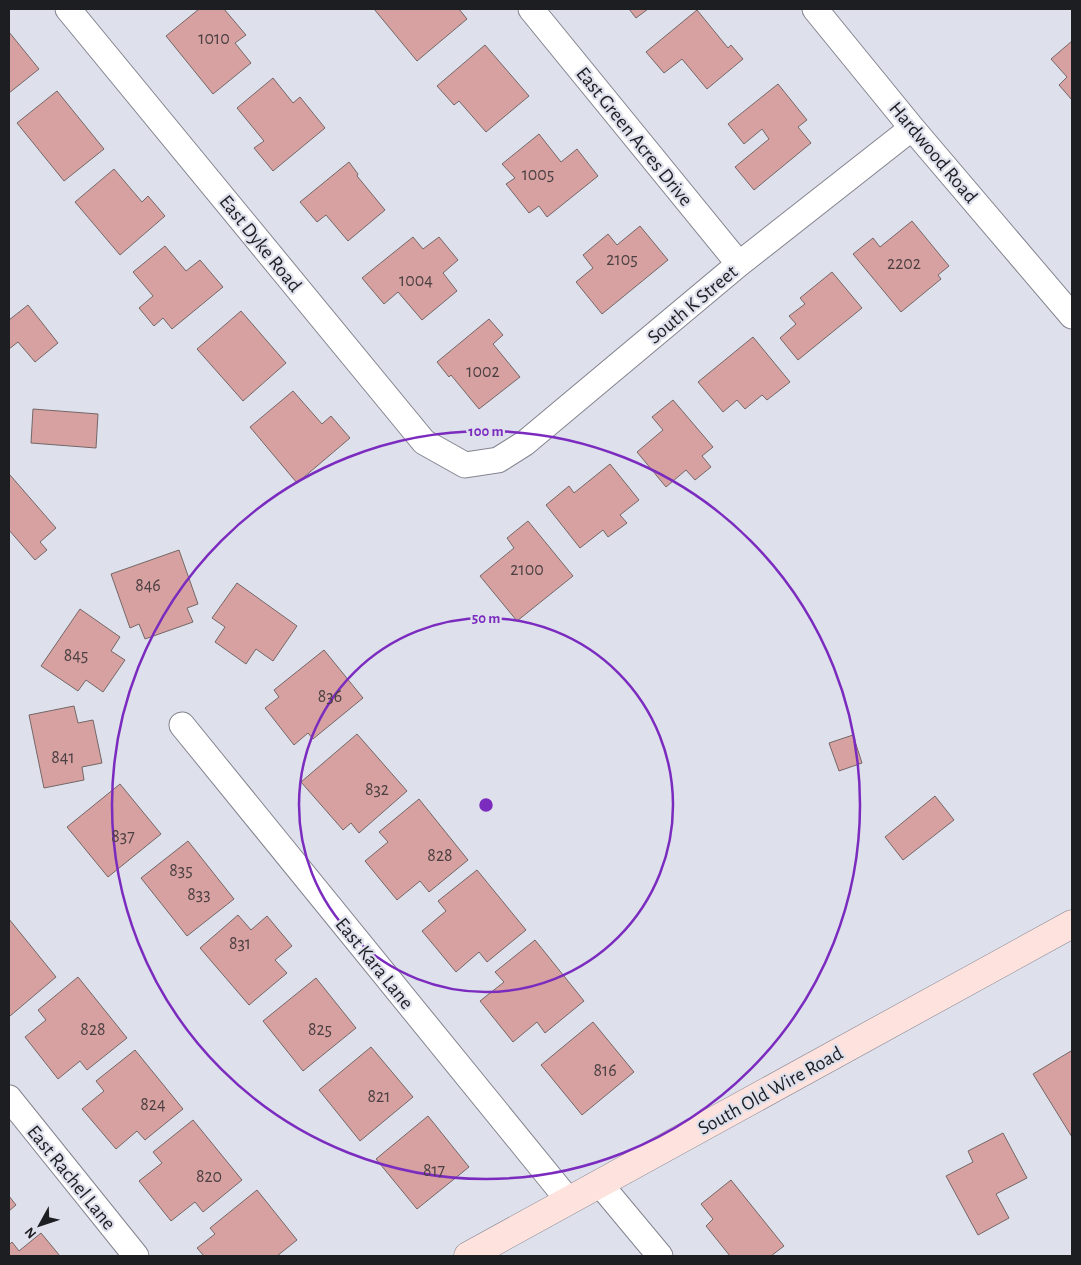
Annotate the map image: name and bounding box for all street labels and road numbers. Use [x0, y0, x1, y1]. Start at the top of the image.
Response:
street label: East Green Acres Drive [572, 63, 696, 210]
street label: Hardwood Road [885, 98, 981, 207]
street label: East Dyke Road [215, 191, 305, 296]
street label: South K Street [644, 261, 742, 348]
street label: East Kara Lane [332, 914, 417, 1013]
street label: South Old Wire Road [695, 1043, 846, 1139]
street label: East Rachel Lane [23, 1122, 119, 1234]

